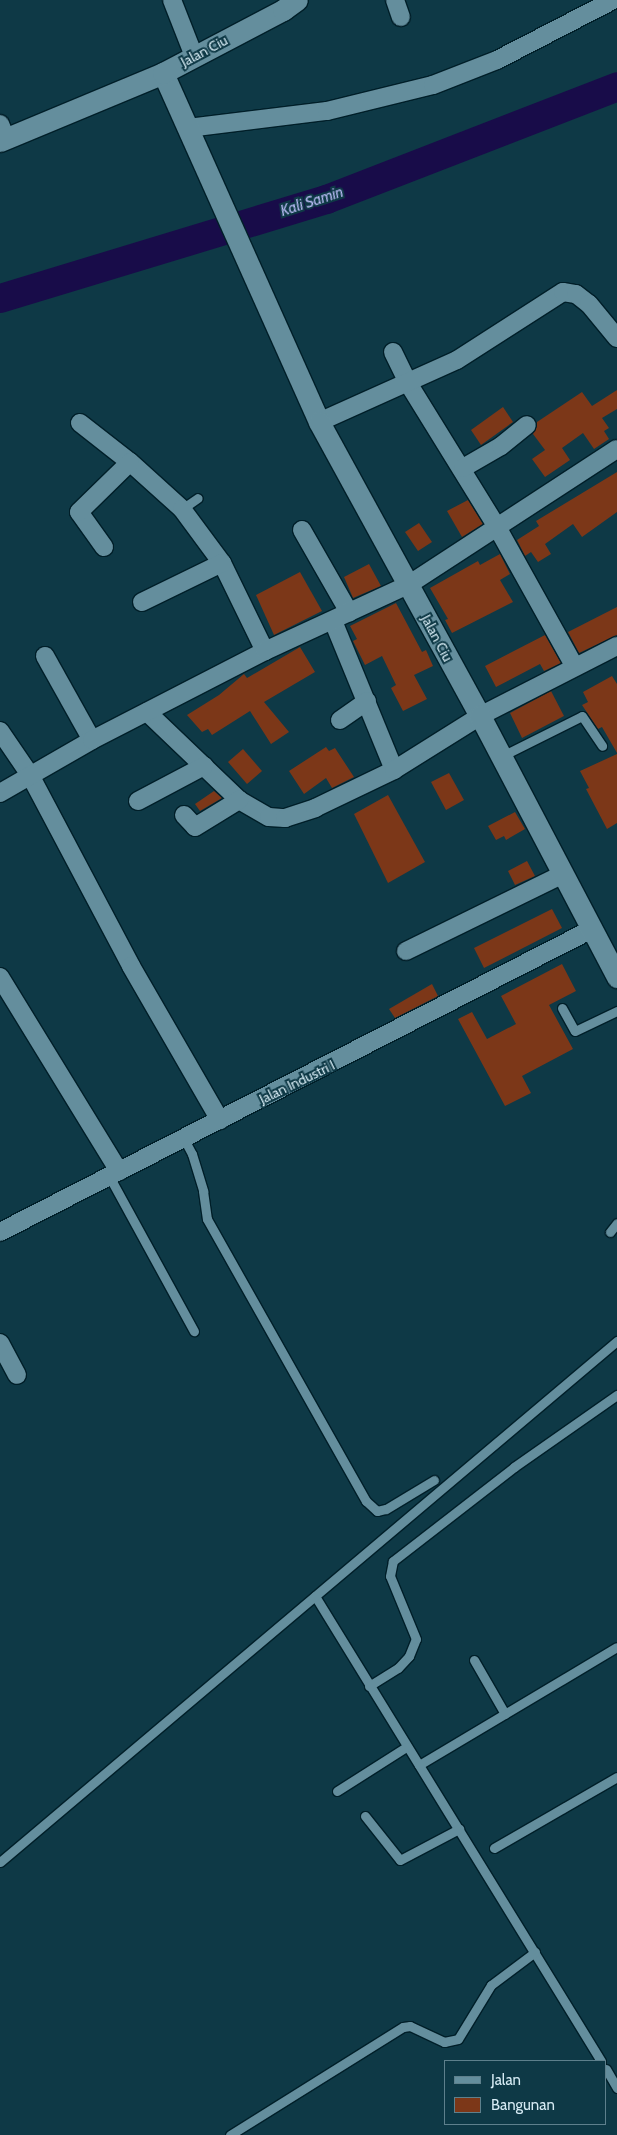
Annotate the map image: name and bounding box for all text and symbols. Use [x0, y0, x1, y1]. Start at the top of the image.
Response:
street label: Jalan Ciu [178, 32, 230, 70]
water label: Kali Samin [278, 183, 346, 221]
street label: Jalan Ciu [418, 612, 456, 664]
street label: Jalan Industri I [256, 1056, 338, 1108]
legend [444, 2060, 607, 2125]
text: Jalan [491, 2071, 521, 2089]
text: Bangunan [491, 2096, 555, 2114]

